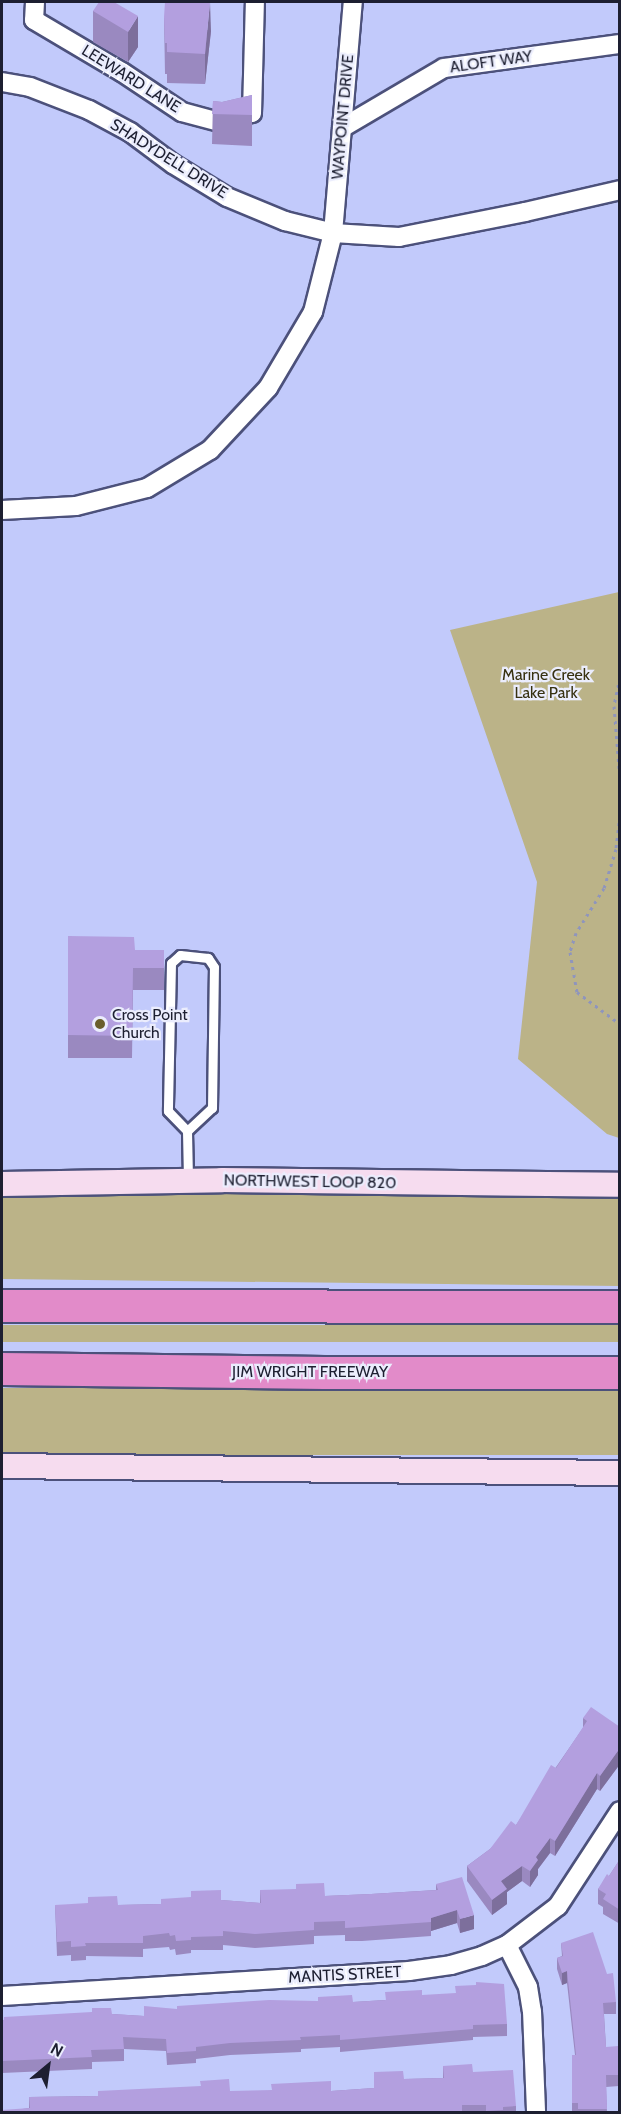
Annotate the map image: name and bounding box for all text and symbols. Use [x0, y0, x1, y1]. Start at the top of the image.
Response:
street label: LEEWARD LANE [78, 41, 184, 117]
street label: ALOFT WAY [449, 47, 533, 77]
street label: WAYPOINT DRIVE [328, 54, 358, 180]
street label: SHADYDELL DRIVE [107, 115, 231, 203]
park label: Marine Creek Lake Park [502, 665, 590, 703]
place label: Cross Point Church [112, 1005, 188, 1043]
marker: Cross Point Church [93, 1017, 107, 1031]
street label: NORTHWEST LOOP 820 [224, 1171, 396, 1193]
street label: JIM WRIGHT FREEWAY [232, 1362, 388, 1382]
street label: MANTIS STREET [288, 1962, 402, 1988]
north arrow [18, 2036, 78, 2096]
text: N [47, 2039, 67, 2061]

